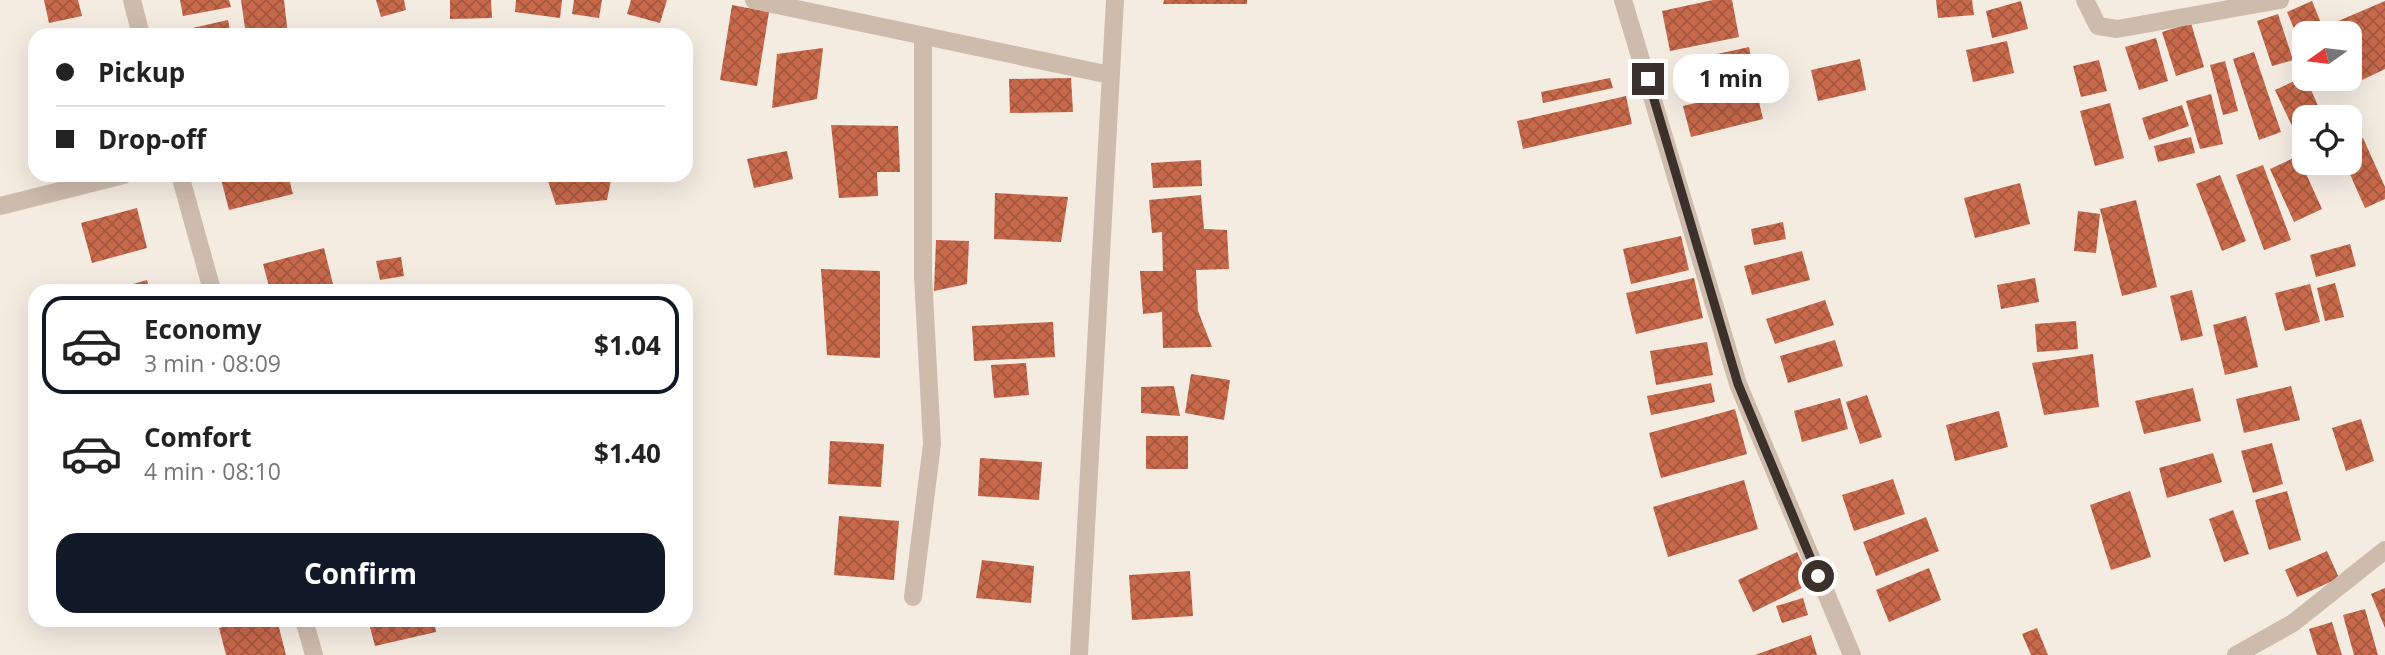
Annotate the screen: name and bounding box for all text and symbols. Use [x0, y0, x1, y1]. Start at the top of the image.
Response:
north arrow [2292, 21, 2362, 91]
map controls [2292, 21, 2362, 175]
text: Pickup [98, 54, 185, 90]
callout: 1 min [1672, 55, 1788, 104]
text: 1 min [1699, 62, 1763, 94]
route end [1632, 63, 1664, 95]
button: locate [2292, 105, 2362, 175]
text: Drop-off [98, 121, 206, 157]
text: Economy [144, 311, 262, 347]
icon: car [60, 314, 123, 377]
text: $1.04 [594, 327, 661, 363]
text: 3 min · 08:09 [144, 347, 281, 379]
text: Comfort [144, 419, 251, 455]
icon: car [60, 422, 123, 485]
text: $1.40 [594, 435, 661, 471]
text: 4 min · 08:10 [144, 455, 281, 487]
button: Confirm [56, 533, 665, 613]
route start [1802, 560, 1834, 592]

